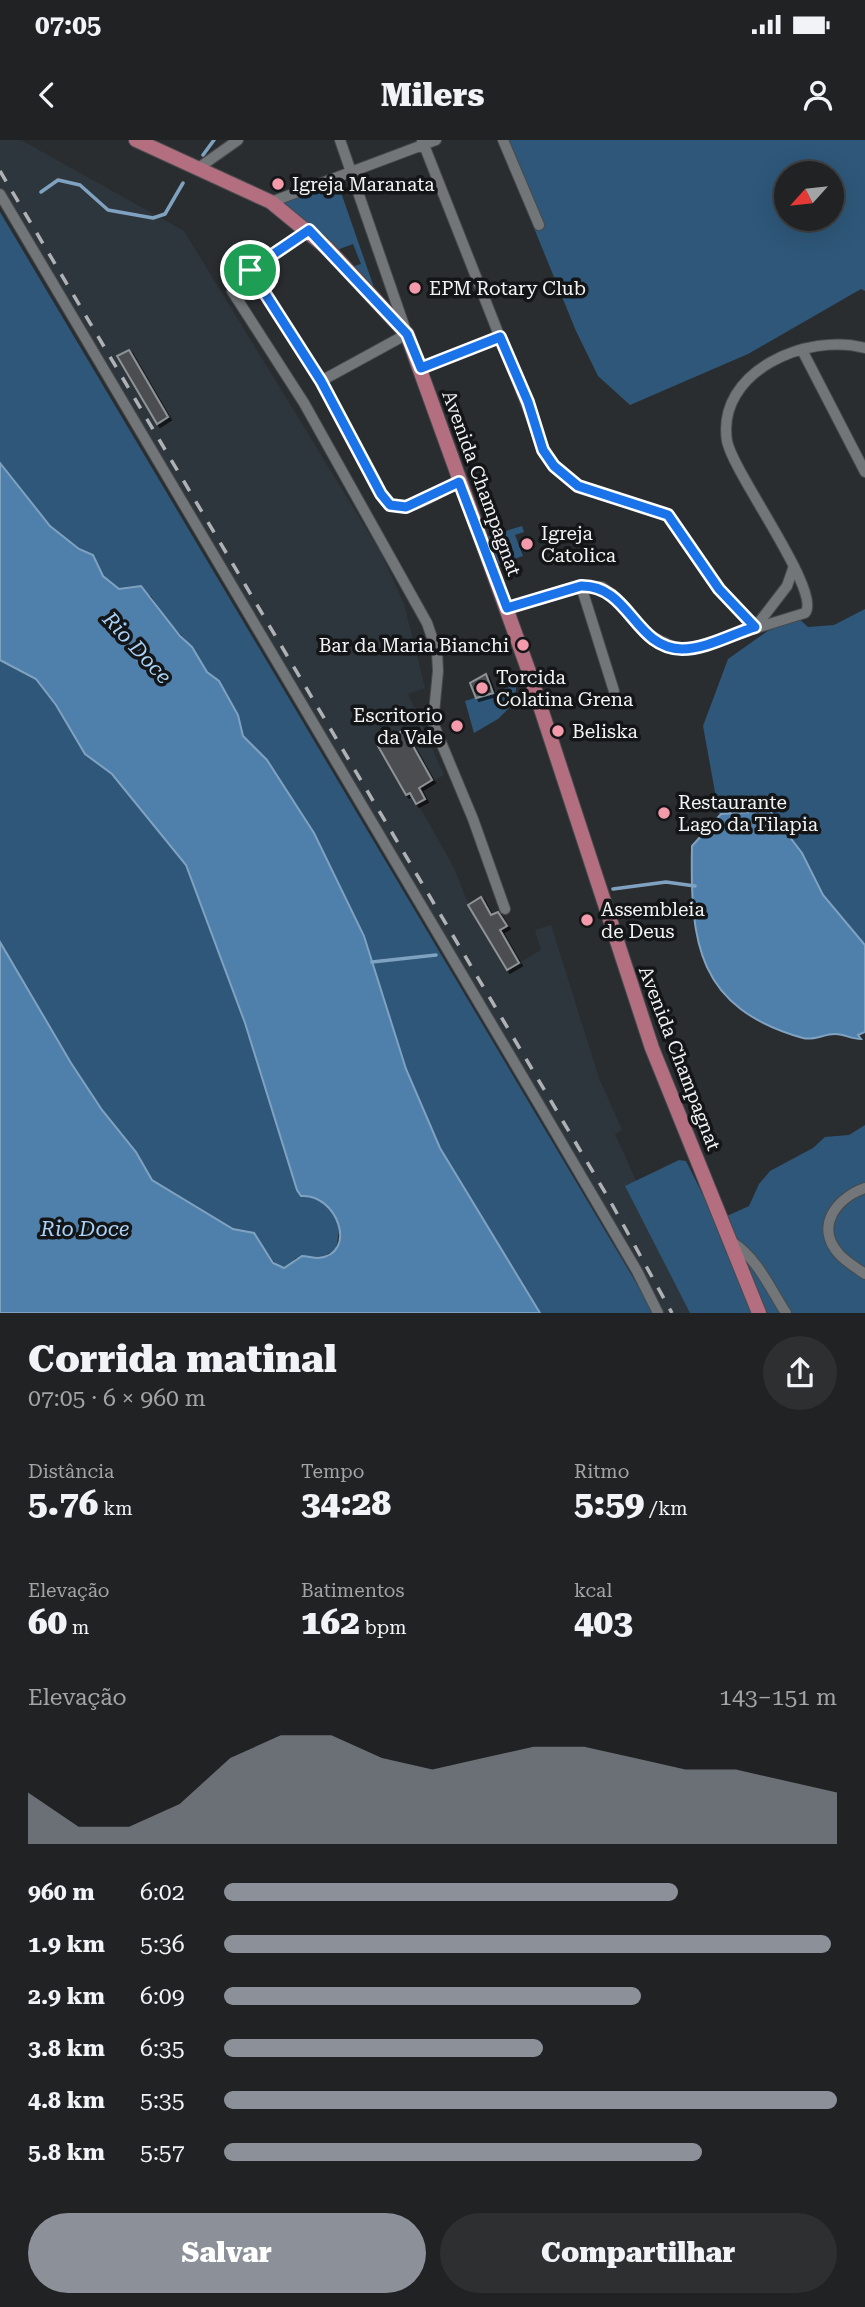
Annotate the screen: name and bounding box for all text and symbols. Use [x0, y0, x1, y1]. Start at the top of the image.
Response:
text: 07:05 [35, 10, 101, 40]
icon: back [28, 76, 66, 114]
text: Milers [381, 76, 484, 114]
icon: person [799, 76, 837, 114]
north arrow [774, 161, 844, 231]
map controls [774, 161, 844, 231]
place label: Igreja Maranata [292, 173, 435, 196]
marker: Igreja Maranata [270, 176, 286, 192]
pin [220, 240, 280, 300]
icon: arrive [231, 251, 269, 289]
place label: EPM Rotary Club [429, 277, 586, 300]
marker: EPM Rotary Club [407, 280, 423, 296]
street label: Avenida Champagnat [437, 387, 526, 579]
place label: Igreja Catolica [541, 522, 617, 567]
marker: Igreja Catolica [519, 536, 535, 552]
water label: Rio Doce [97, 607, 176, 689]
place label: Bar da Maria Bianchi [319, 634, 509, 657]
marker: Bar da Maria Bianchi [515, 637, 531, 653]
place label: Torcida Colatina Grena [496, 666, 634, 711]
marker: Torcida Colatina Grena [474, 680, 490, 696]
place label: Escritorio da Vale [353, 704, 443, 749]
marker: Escritorio da Vale [449, 718, 465, 734]
place label: Beliska [572, 720, 638, 743]
marker: Beliska [550, 723, 566, 739]
place label: Restaurante Lago da Tilapia [678, 791, 819, 836]
marker: Restaurante Lago da Tilapia [656, 805, 672, 821]
place label: Assembleia de Deus [601, 898, 705, 943]
marker: Assembleia de Deus [579, 912, 595, 928]
street label: Avenida Champagnat [634, 963, 725, 1154]
water label: Rio Doce [40, 1217, 129, 1241]
button: share [763, 1336, 837, 1410]
text: Corrida matinal [28, 1337, 337, 1381]
text: 07:05 · 6 × 960 m [28, 1385, 206, 1412]
text: Distância [28, 1460, 114, 1483]
text: Tempo [301, 1460, 364, 1483]
text: Ritmo [574, 1460, 629, 1483]
text: 5.76 [28, 1483, 98, 1524]
text: 34:28 [301, 1483, 391, 1524]
text: 5:59 [574, 1483, 644, 1524]
text: km [98, 1497, 133, 1520]
text: /km [644, 1497, 688, 1520]
text: Elevação [28, 1579, 109, 1602]
text: Batimentos [301, 1579, 404, 1602]
text: kcal [574, 1579, 612, 1602]
text: 60 [28, 1602, 67, 1643]
text: 162 [301, 1602, 360, 1643]
text: 403 [574, 1602, 633, 1643]
text: m [67, 1616, 89, 1639]
text: bpm [360, 1616, 407, 1639]
text: Elevação [28, 1684, 127, 1711]
text: 143–151 m [719, 1684, 837, 1711]
text: 960 m [28, 1879, 95, 1906]
text: 6:02 [140, 1879, 185, 1906]
text: 1.9 km [28, 1931, 105, 1958]
text: 5:36 [140, 1931, 185, 1958]
text: 2.9 km [28, 1983, 105, 2010]
text: 6:09 [140, 1983, 185, 2010]
text: 3.8 km [28, 2035, 105, 2062]
text: 6:35 [140, 2035, 185, 2062]
text: 4.8 km [28, 2087, 105, 2114]
text: 5:35 [140, 2087, 185, 2114]
text: 5.8 km [28, 2139, 105, 2166]
text: 5:57 [140, 2139, 185, 2166]
button: Salvar [28, 2213, 426, 2293]
button: Compartilhar [440, 2213, 837, 2293]

